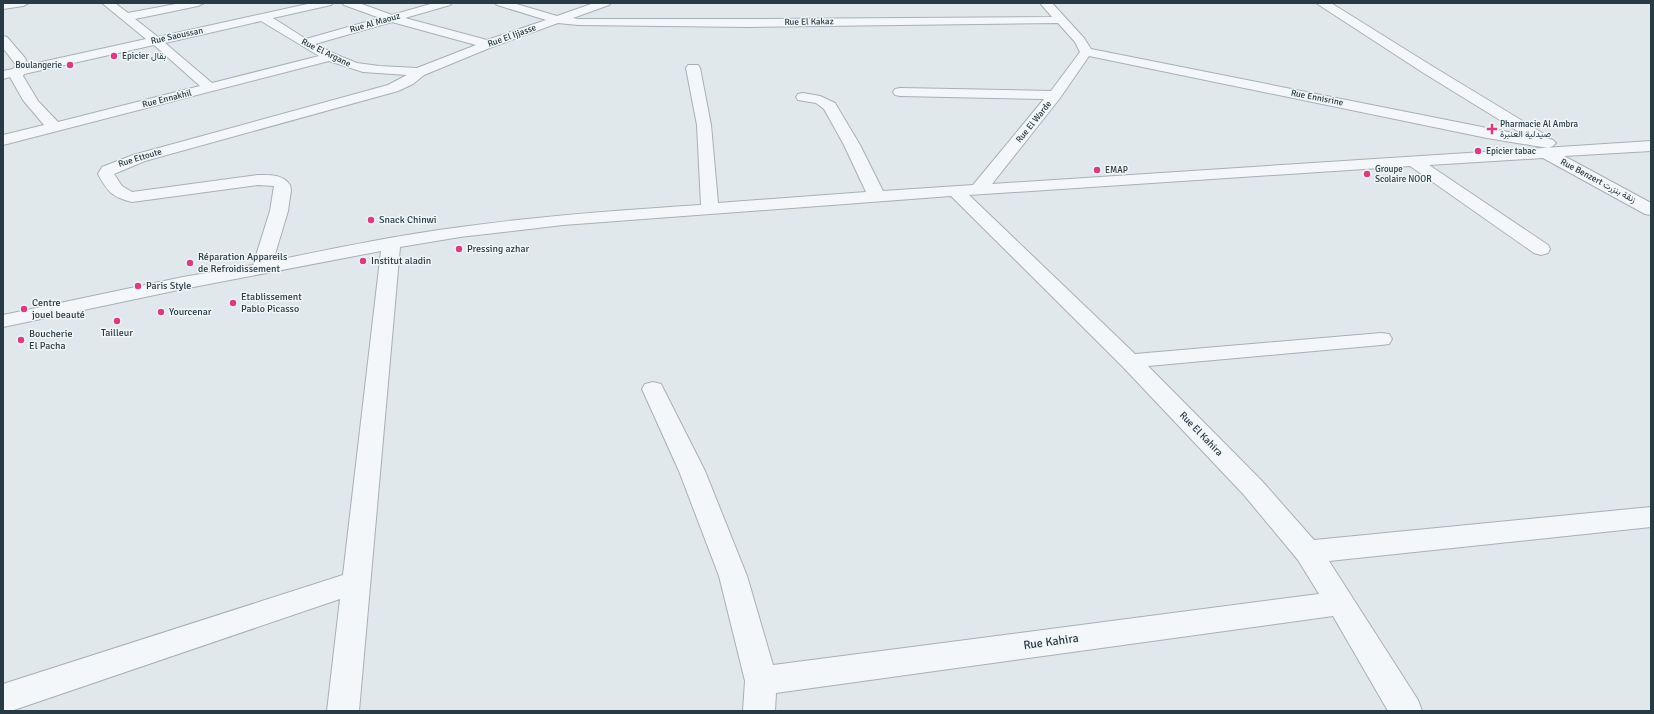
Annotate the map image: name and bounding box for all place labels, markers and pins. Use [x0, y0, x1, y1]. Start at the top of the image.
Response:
marker: Epicier بقال [109, 51, 119, 61]
place label: Epicier بقال [122, 51, 166, 62]
place label: Boulangerie [15, 60, 62, 71]
marker: Boulangerie [65, 60, 75, 70]
place label: Pharmacie Al Ambra صيدلية العنبرة [1500, 119, 1579, 140]
marker: Pharmacie Al Ambra صيدلية العنبرة [1487, 124, 1497, 134]
marker: Epicier tabac [1473, 146, 1483, 156]
place label: Epicier tabac [1486, 146, 1536, 157]
place label: Groupe Scolaire NOOR [1375, 164, 1432, 185]
marker: EMAP [1092, 165, 1102, 175]
place label: EMAP [1105, 165, 1128, 176]
marker: Groupe Scolaire NOOR [1362, 169, 1372, 179]
place label: Snack Chinwi [379, 214, 437, 226]
marker: Snack Chinwi [366, 215, 376, 225]
place label: Pressing azhar [467, 243, 529, 255]
marker: Pressing azhar [454, 244, 464, 254]
place label: Réparation Appareils de Refroidissement [198, 251, 288, 275]
place label: Institut aladin [371, 255, 431, 267]
marker: Institut aladin [358, 256, 368, 266]
marker: Réparation Appareils de Refroidissement [185, 258, 195, 268]
place label: Paris Style [146, 280, 191, 292]
marker: Paris Style [133, 281, 143, 291]
place label: Etablissement Pablo Picasso [241, 291, 302, 315]
place label: Centre jouel beauté [32, 297, 85, 321]
marker: Etablissement Pablo Picasso [228, 298, 238, 308]
marker: Centre jouel beauté [19, 304, 29, 314]
place label: Yourcenar [169, 306, 212, 318]
marker: Yourcenar [156, 307, 166, 317]
marker: Tailleur [112, 316, 122, 326]
place label: Tailleur [101, 327, 133, 339]
place label: Boucherie El Pacha [29, 328, 72, 352]
marker: Boucherie El Pacha [16, 335, 26, 345]

